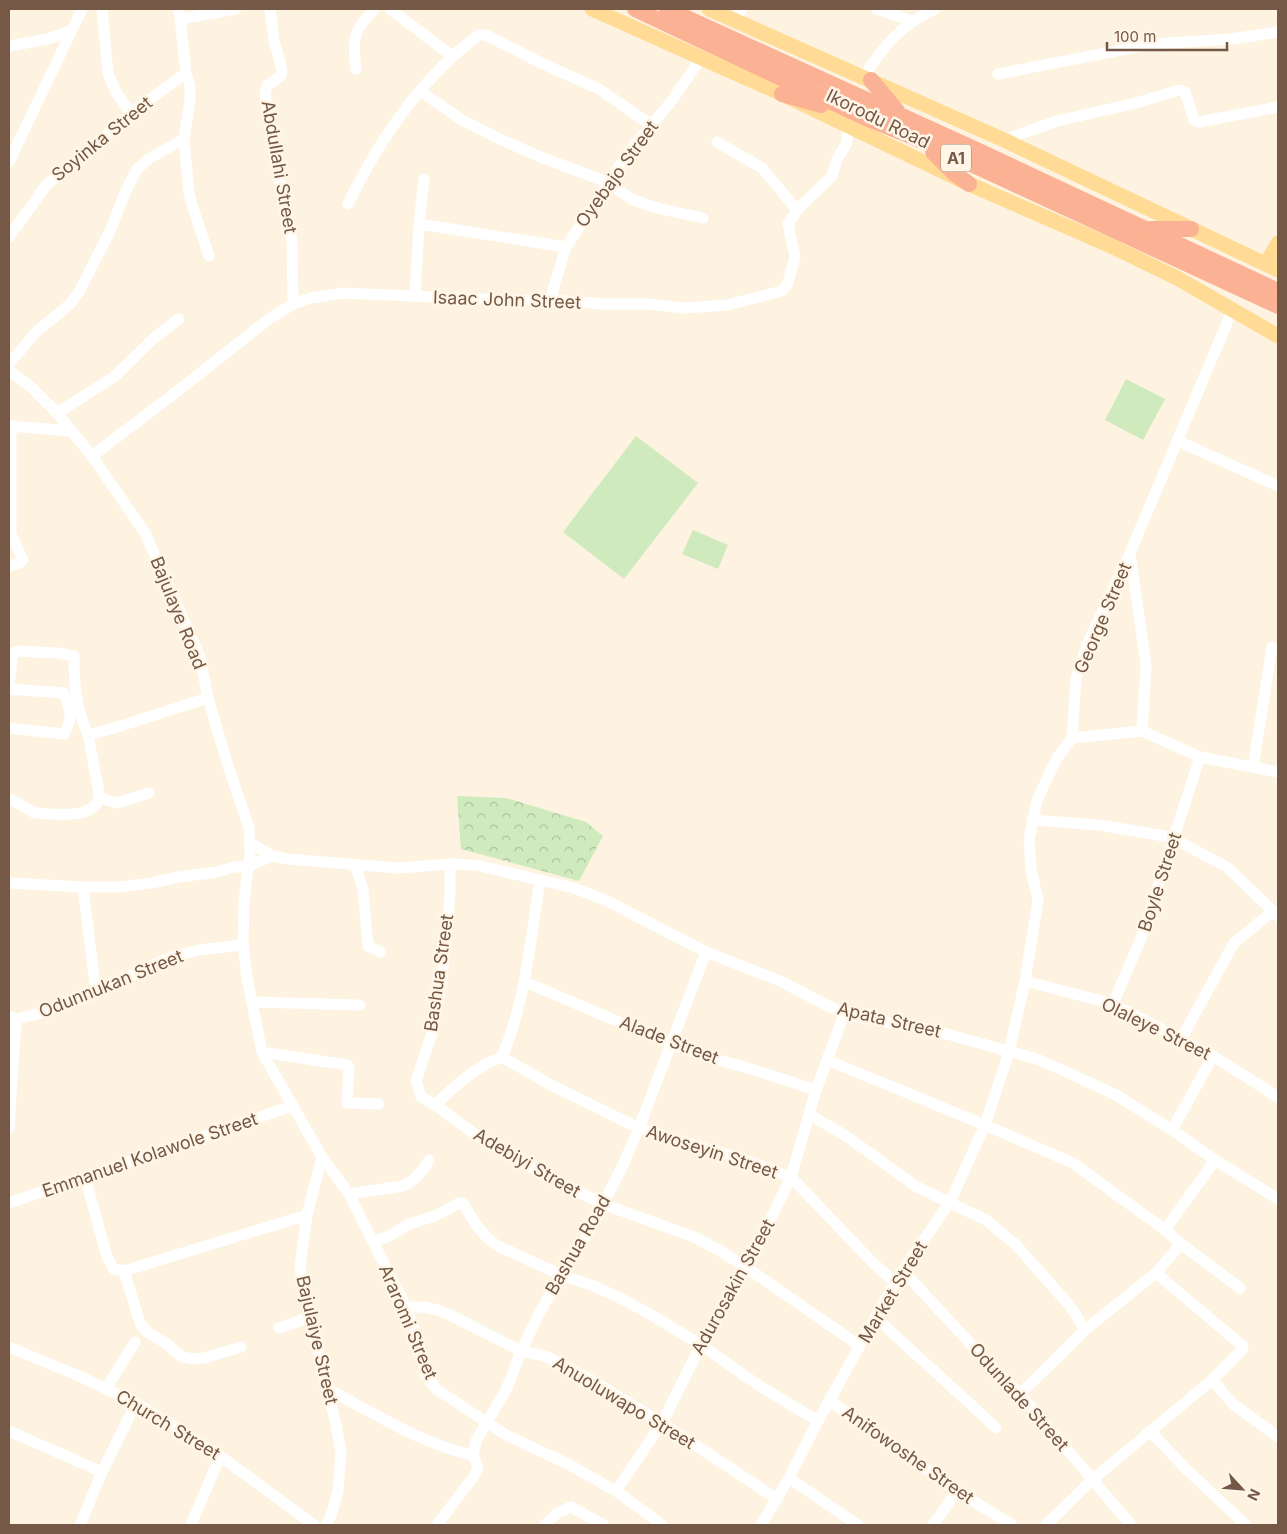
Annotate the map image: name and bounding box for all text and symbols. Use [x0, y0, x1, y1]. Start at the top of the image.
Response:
scale bar [1107, 20, 1227, 52]
text: 100 m [1114, 27, 1156, 46]
street label: Ikorodu Road [823, 84, 933, 153]
street label: Soyinka Street [47, 92, 156, 185]
street label: Abdullahi Street [257, 99, 302, 235]
street label: Oyebajo Street [571, 116, 662, 231]
road number: A1 [941, 144, 971, 172]
street label: Isaac John Street [433, 286, 581, 313]
street label: Bajulaye Road [146, 553, 211, 672]
street label: George Street [1070, 559, 1135, 676]
street label: Boyle Street [1134, 829, 1185, 934]
street label: Bashua Street [420, 913, 457, 1033]
street label: Odunnukan Street [36, 945, 186, 1022]
street label: Olaleye Street [1098, 993, 1214, 1064]
street label: Apata Street [835, 997, 943, 1042]
street label: Alade Street [617, 1011, 722, 1068]
street label: Emmanuel Kolawole Street [39, 1108, 260, 1201]
street label: Awoseyin Street [644, 1120, 781, 1183]
street label: Adebiyi Street [470, 1124, 584, 1202]
street label: Bashua Road [541, 1191, 614, 1298]
street label: Adurosakin Street [687, 1215, 779, 1358]
street label: Market Street [854, 1237, 931, 1346]
street label: Araromi Street [375, 1261, 442, 1382]
street label: Bajulaiye Street [292, 1273, 343, 1407]
street label: Odunlade Street [965, 1338, 1073, 1455]
street label: Anuoluwapo Street [549, 1352, 699, 1453]
street label: Church Street [112, 1385, 224, 1464]
street label: Anifowoshe Street [838, 1401, 978, 1508]
north arrow [1217, 1464, 1267, 1514]
text: N [1244, 1486, 1264, 1503]

